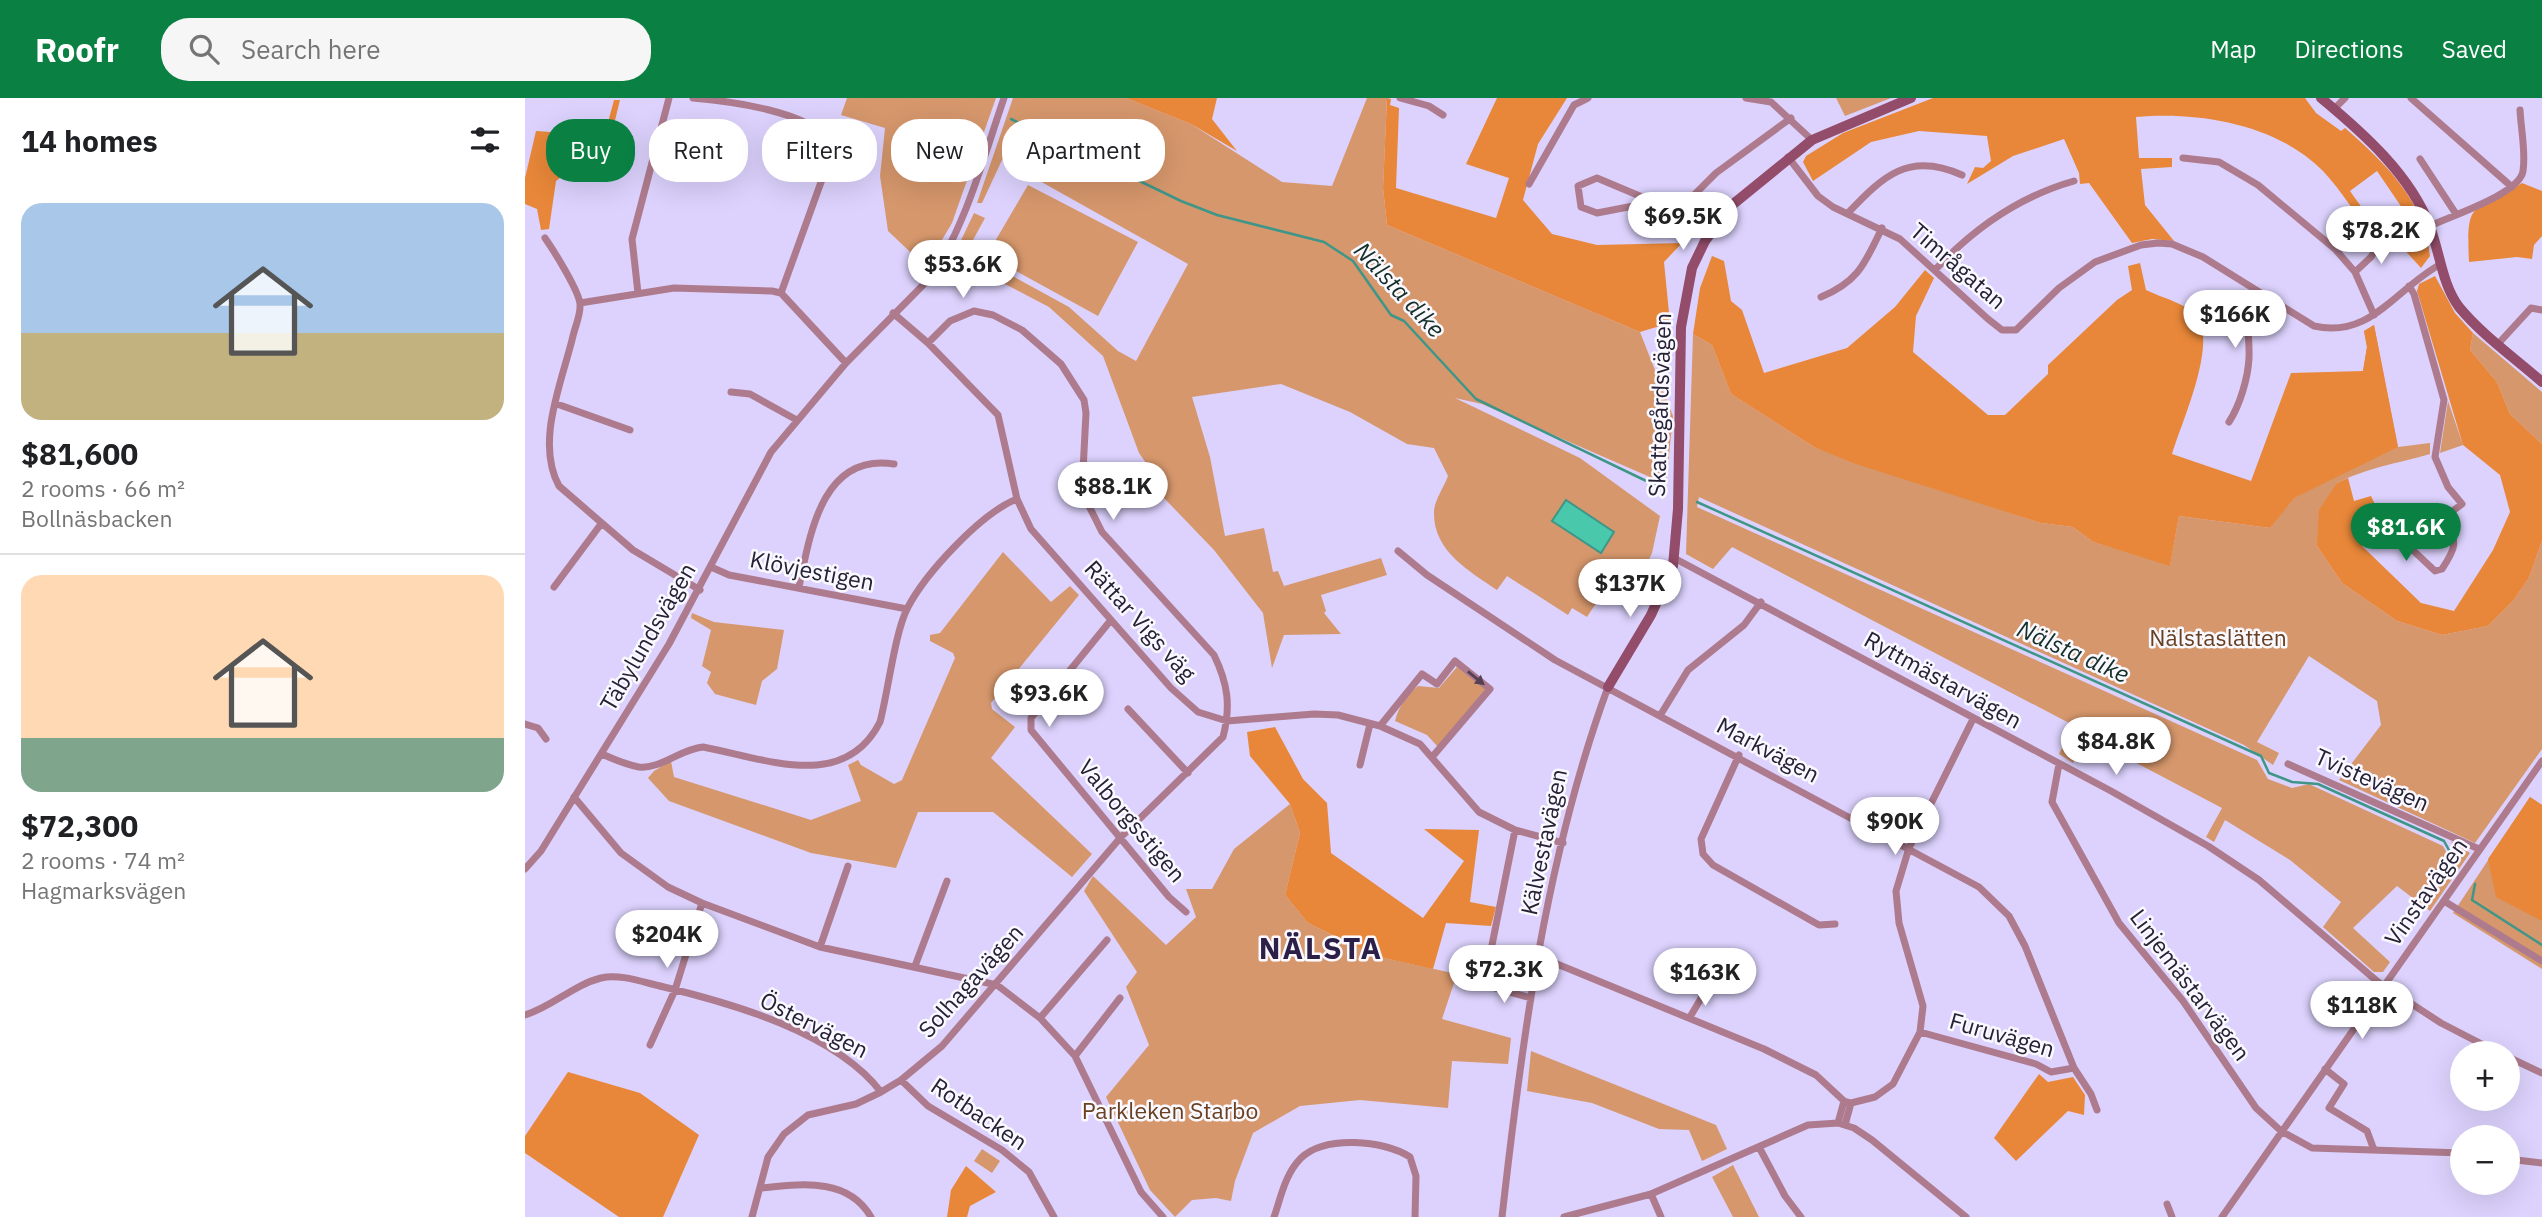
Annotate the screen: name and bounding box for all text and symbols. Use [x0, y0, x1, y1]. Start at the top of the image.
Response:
search box [161, 18, 651, 81]
text: Roofr [35, 28, 119, 71]
icon: search [185, 30, 223, 68]
text: Search here [241, 32, 380, 66]
text: Map [2210, 33, 2256, 65]
text: Directions [2294, 33, 2404, 65]
text: Saved [2442, 33, 2507, 65]
chip: Buy [546, 119, 635, 182]
chip: Rent [649, 119, 748, 182]
chip: Filters [762, 119, 877, 182]
chip: New [891, 119, 988, 182]
chip: Apartment [1002, 119, 1165, 182]
text: 14 homes [21, 121, 158, 160]
icon: filters [466, 121, 504, 159]
pin: $69.5K [1626, 192, 1740, 252]
text: $69.5K [1644, 200, 1722, 230]
pin: $78.2K [2324, 206, 2438, 266]
text: $78.2K [2342, 214, 2420, 244]
street label: Timrågatan [1905, 215, 2013, 315]
water label: Nälsta dike [1347, 235, 1452, 344]
pin: $53.6K [906, 240, 1020, 300]
icon: home [200, 248, 326, 374]
text: $53.6K [924, 248, 1002, 278]
pin: $166K [2186, 290, 2284, 350]
text: $166K [2199, 298, 2271, 328]
street label: Skattegårdsvägen [1641, 312, 1677, 497]
text: $81,600 [21, 434, 138, 473]
pin: $88.1K [1056, 462, 1170, 522]
text: $88.1K [1074, 470, 1152, 500]
text: 2 rooms · 66 m² [21, 473, 185, 503]
text: Bollnäsbacken [21, 503, 172, 533]
pin: $81.6K [2349, 504, 2463, 563]
text: $81.6K [2367, 511, 2445, 541]
street label: Klövjestigen [748, 543, 877, 597]
street label: Rättar Vigs väg [1078, 553, 1203, 687]
street label: Täbylundsvägen [593, 557, 702, 716]
pin: $137K [1581, 560, 1679, 619]
text: $137K [1594, 567, 1666, 597]
water label: Nälsta dike [2012, 612, 2134, 690]
icon: home [200, 620, 326, 746]
park label: Nälstaslätten [2149, 622, 2287, 652]
street label: Ryttmästarvägen [1859, 623, 2028, 735]
pin: $93.6K [992, 670, 1106, 729]
one-way arrow [1468, 670, 1485, 685]
text: $93.6K [1010, 677, 1088, 707]
street label: Markvägen [1712, 710, 1825, 789]
pin: $84.8K [2059, 718, 2173, 777]
text: $84.8K [2077, 725, 2155, 755]
street label: Tvistevägen [2311, 741, 2434, 818]
street label: Valborgsstigen [1072, 753, 1193, 888]
street label: Kälvestavägen [1513, 766, 1573, 918]
pin: $90K [1854, 798, 1936, 857]
text: $90K [1866, 805, 1924, 835]
text: $72,300 [21, 806, 138, 845]
street label: Vinstavägen [2377, 832, 2473, 951]
text: 2 rooms · 74 m² [21, 845, 185, 875]
text: Hagmarksvägen [21, 875, 186, 905]
street label: Linjemästarvägen [2124, 903, 2258, 1066]
pin: $204K [618, 910, 716, 970]
street label: Solhagavägen [911, 917, 1029, 1044]
text: $204K [631, 918, 703, 948]
district label: NÄLSTA [1259, 928, 1383, 967]
pin: $72.3K [1447, 946, 1561, 1005]
pin: $163K [1656, 948, 1754, 1008]
text: $72.3K [1465, 953, 1543, 983]
text: $163K [1669, 956, 1741, 986]
pin: $118K [2313, 982, 2411, 1041]
street label: Östervägen [755, 984, 874, 1064]
text: $118K [2326, 989, 2398, 1019]
street label: Furuvägen [1946, 1005, 2058, 1063]
map controls [2450, 1041, 2520, 1195]
button: + [2450, 1041, 2520, 1111]
street label: Rotbacken [926, 1070, 1034, 1156]
park label: Parkleken Starbo [1082, 1095, 1258, 1125]
button: − [2450, 1125, 2520, 1195]

